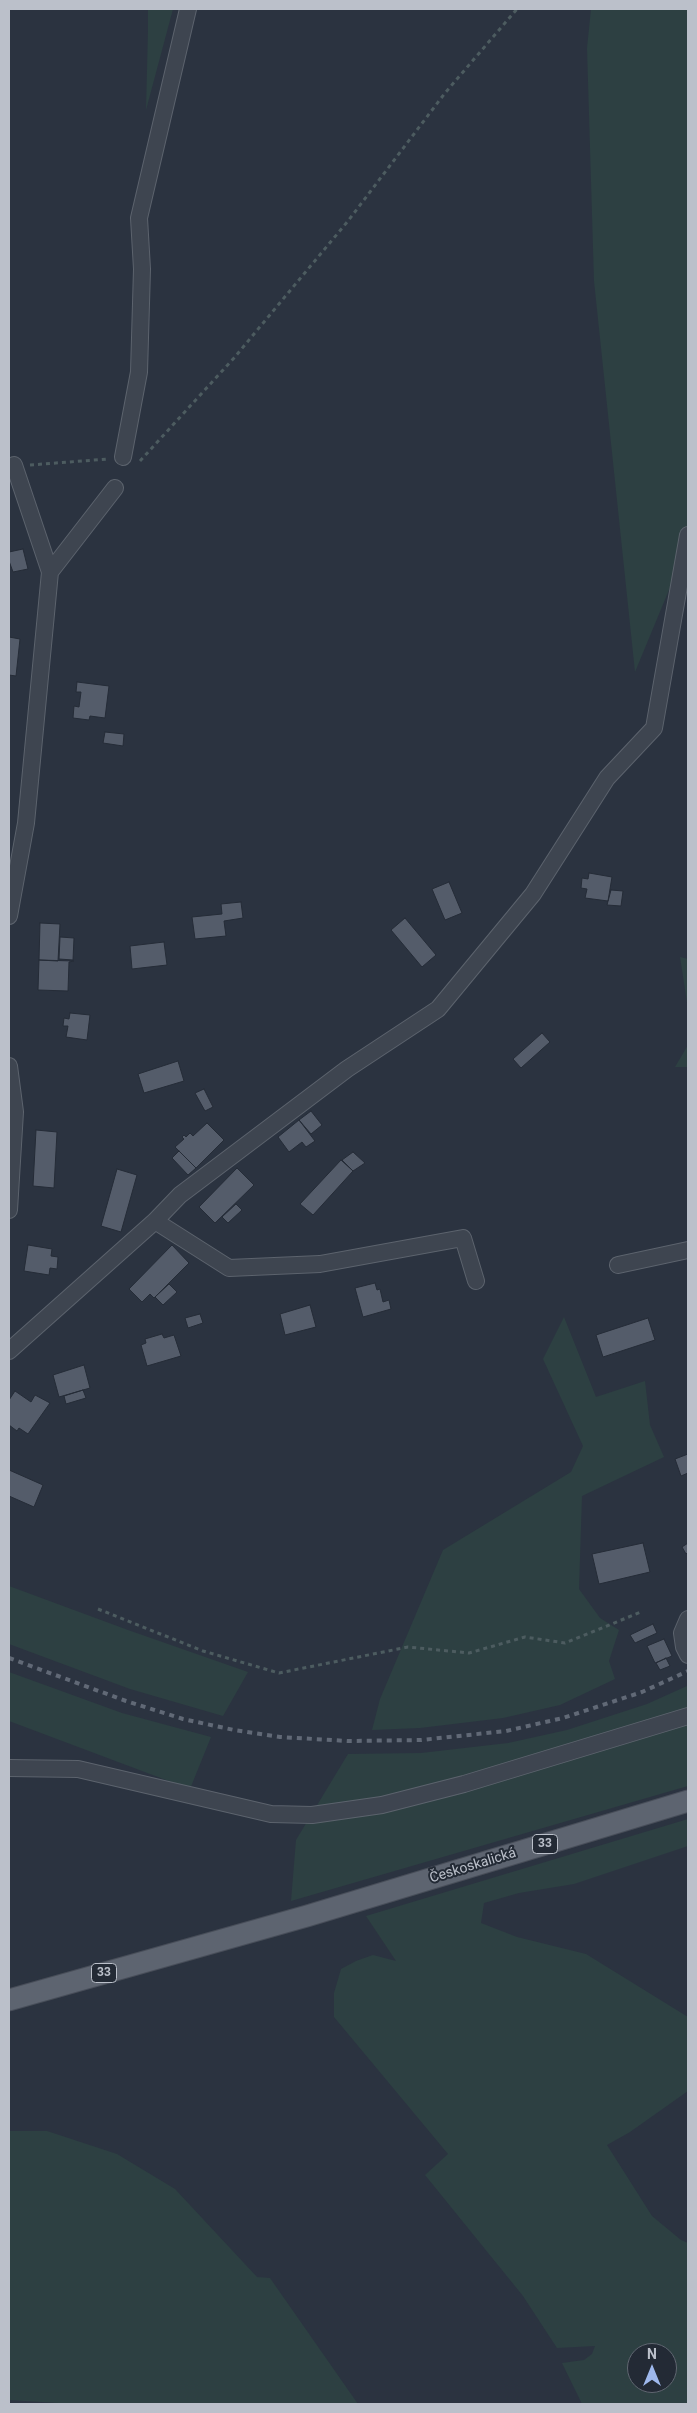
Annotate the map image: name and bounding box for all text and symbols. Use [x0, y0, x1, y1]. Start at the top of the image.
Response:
road number: 33 [532, 1835, 558, 1854]
street label: Českoskalická [428, 1845, 518, 1887]
road number: 33 [92, 1964, 116, 1982]
north arrow [627, 2343, 677, 2393]
text: N [647, 2346, 657, 2362]

